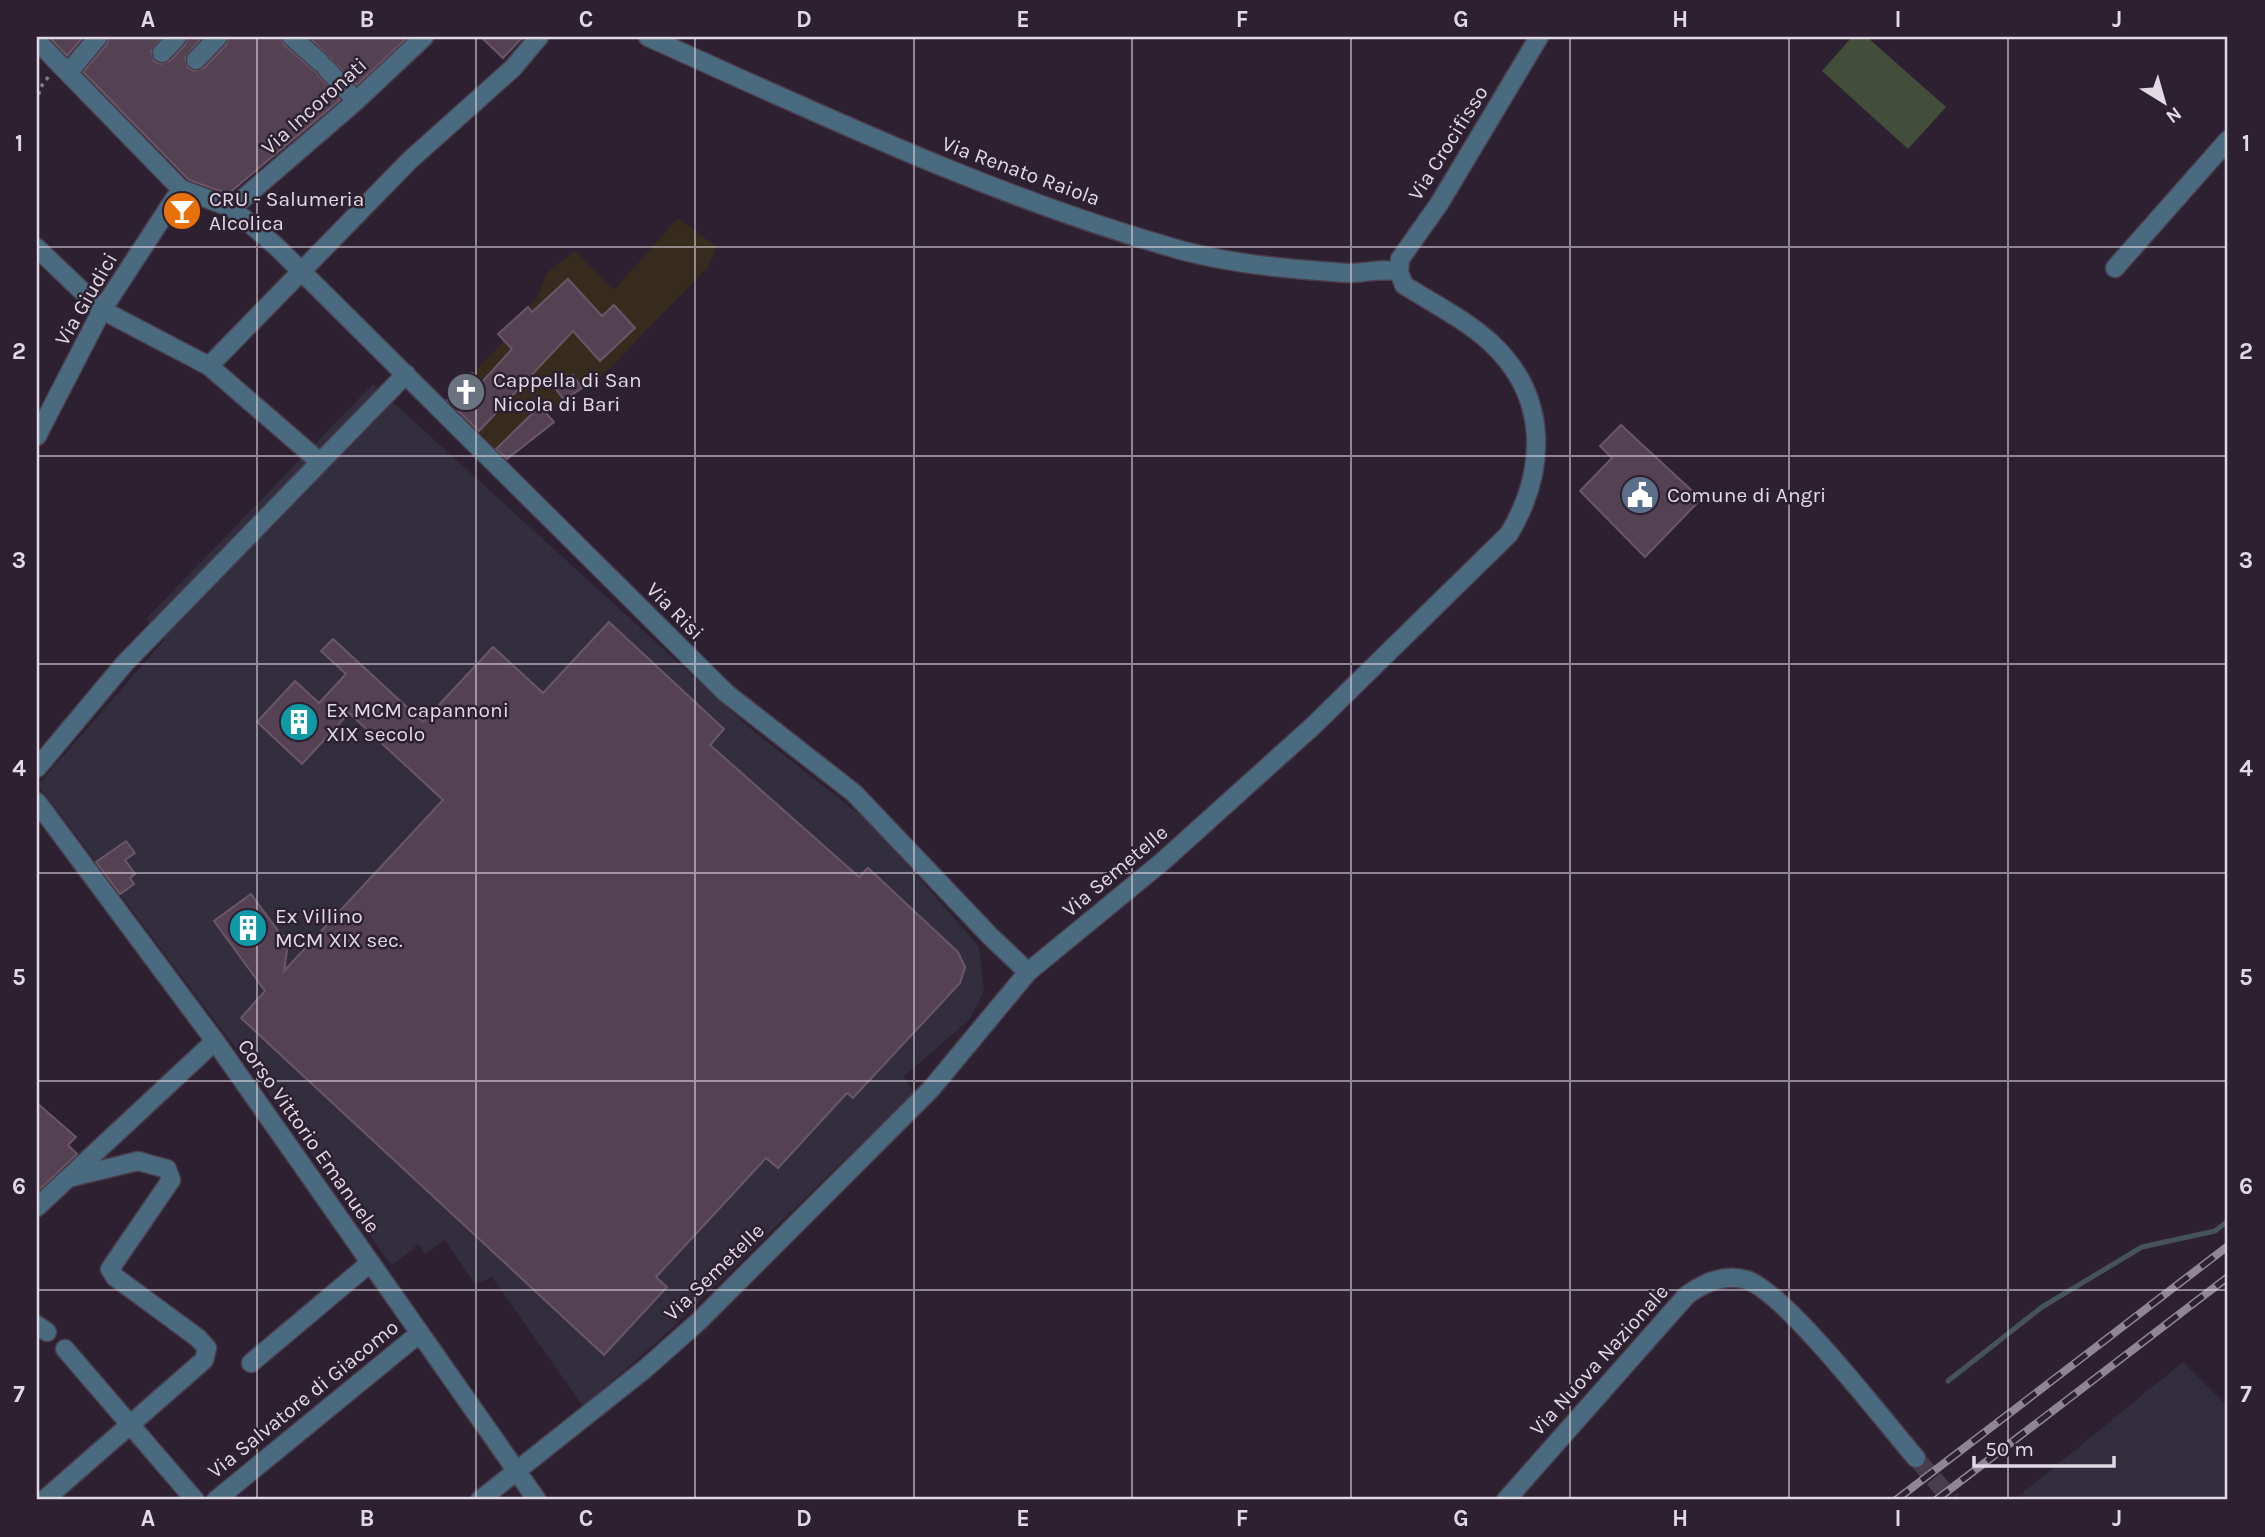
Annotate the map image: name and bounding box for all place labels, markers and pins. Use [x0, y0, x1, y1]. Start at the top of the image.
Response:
place label: CRU - Salumeria Alcolica [209, 187, 364, 235]
bar icon: CRU - Salumeria Alcolica [161, 190, 203, 232]
place label: Cappella di San Nicola di Bari [493, 368, 642, 416]
church icon: Cappella di San Nicola di Bari [445, 371, 487, 413]
public building icon: Comune di Angri [1619, 474, 1661, 516]
place label: Comune di Angri [1667, 483, 1826, 507]
place label: Ex MCM capannoni XIX secolo [326, 698, 509, 746]
building icon: Ex MCM capannoni XIX secolo [278, 701, 320, 743]
place label: Ex Villino MCM XIX sec. [275, 904, 403, 952]
building icon: Ex Villino MCM XIX sec. [227, 907, 269, 949]

